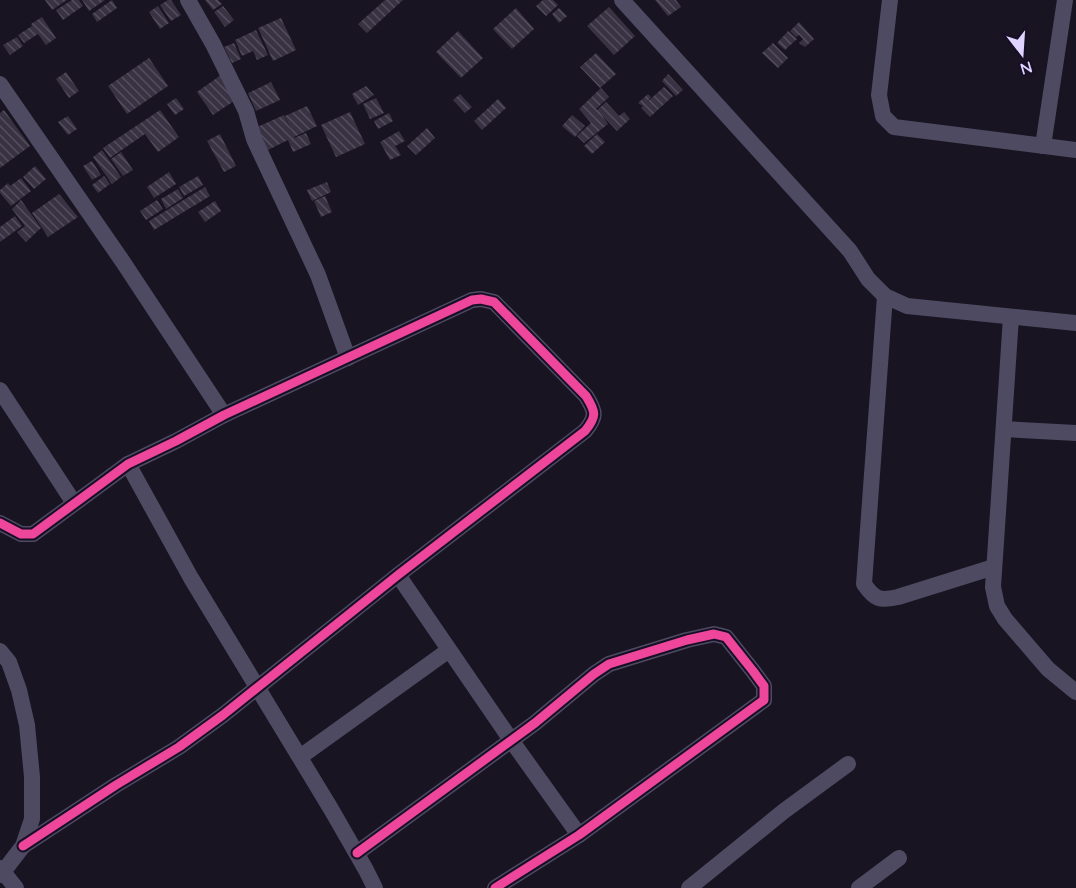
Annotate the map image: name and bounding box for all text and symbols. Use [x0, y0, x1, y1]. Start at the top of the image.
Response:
north arrow [992, 24, 1052, 84]
text: N [1018, 57, 1035, 80]

